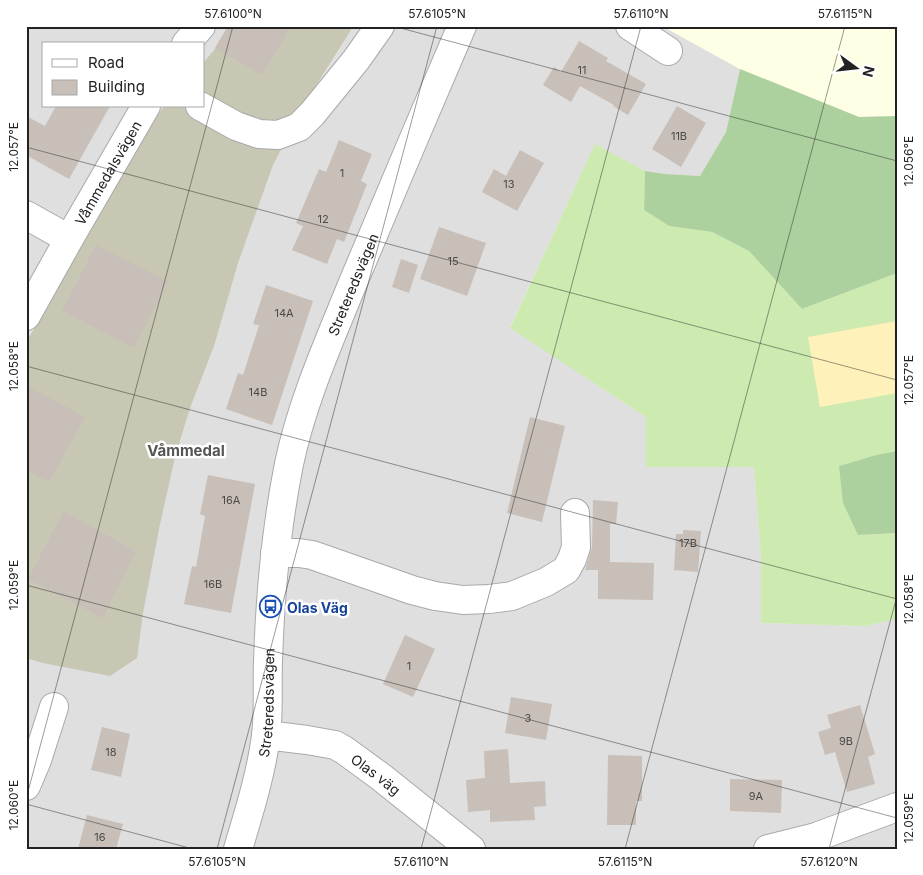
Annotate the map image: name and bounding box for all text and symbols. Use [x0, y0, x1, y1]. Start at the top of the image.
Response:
text: 57.6100°N [204, 6, 262, 21]
text: 57.6105°N [408, 6, 466, 21]
text: 57.6110°N [613, 6, 669, 21]
text: 57.6115°N [818, 6, 872, 21]
legend [42, 42, 205, 108]
north arrow [830, 42, 880, 92]
text: Road [88, 53, 124, 72]
house number: 11 [578, 63, 586, 77]
text: N [859, 64, 879, 79]
text: Building [88, 77, 145, 96]
street label: Våmmedalsvägen [71, 117, 144, 228]
text: 12.057°E [6, 122, 21, 172]
house number: 11B [671, 129, 687, 143]
text: 12.056°E [901, 136, 916, 186]
house number: 1 [340, 166, 344, 180]
house number: 13 [503, 177, 515, 191]
house number: 12 [317, 212, 329, 226]
street label: Streteredsvägen [324, 230, 381, 338]
house number: 15 [447, 254, 459, 268]
house number: 14A [274, 306, 294, 320]
text: 12.058°E [6, 341, 21, 391]
text: 12.057°E [901, 355, 916, 405]
house number: 14B [249, 385, 267, 399]
district label: Våmmedal [147, 441, 225, 460]
house number: 16A [222, 493, 241, 507]
house number: 17B [679, 536, 697, 550]
text: 12.059°E [6, 560, 21, 610]
text: 12.058°E [901, 574, 916, 624]
house number: 16B [204, 577, 222, 591]
bus stop icon: Olas Väg [259, 595, 283, 619]
place label: Olas Väg [287, 599, 348, 616]
street label: Streteredsvägen [254, 648, 277, 758]
house number: 1 [407, 659, 411, 673]
house number: 3 [525, 711, 532, 725]
house number: 9B [839, 734, 853, 748]
house number: 18 [105, 745, 117, 759]
street label: Olas väg [348, 750, 404, 798]
text: 12.060°E [6, 780, 21, 830]
house number: 9A [749, 789, 764, 803]
text: 12.059°E [901, 793, 916, 843]
house number: 16 [94, 830, 106, 844]
text: 57.6105°N [188, 854, 246, 869]
text: 57.6110°N [393, 854, 449, 869]
text: 57.6115°N [598, 854, 652, 869]
text: 57.6120°N [800, 854, 858, 869]

